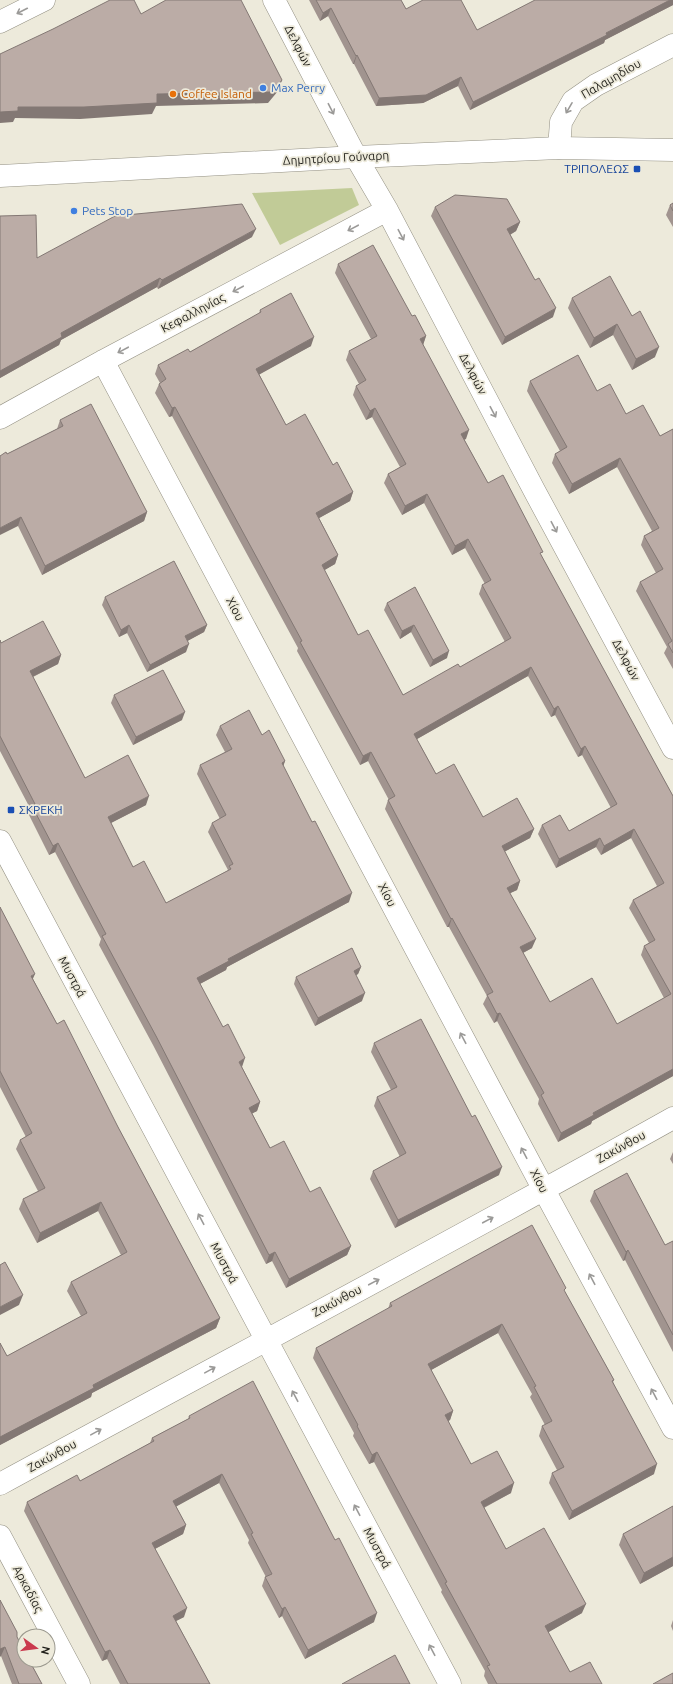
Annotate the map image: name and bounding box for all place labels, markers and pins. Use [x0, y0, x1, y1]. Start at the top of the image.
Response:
place label: Max Perry [271, 81, 325, 94]
marker: Max Perry [258, 83, 268, 93]
place label: Coffee Island [181, 87, 252, 100]
marker: Coffee Island [168, 89, 178, 99]
place label: ΤΡΙΠΟΛΕΩΣ [564, 162, 629, 175]
marker: ΤΡΙΠΟΛΕΩΣ [632, 164, 642, 174]
place label: Pets Stop [82, 204, 133, 217]
marker: Pets Stop [69, 206, 79, 216]
place label: ΣΚΡΕΚΗ [19, 803, 63, 816]
marker: ΣΚΡΕΚΗ [6, 805, 16, 815]

